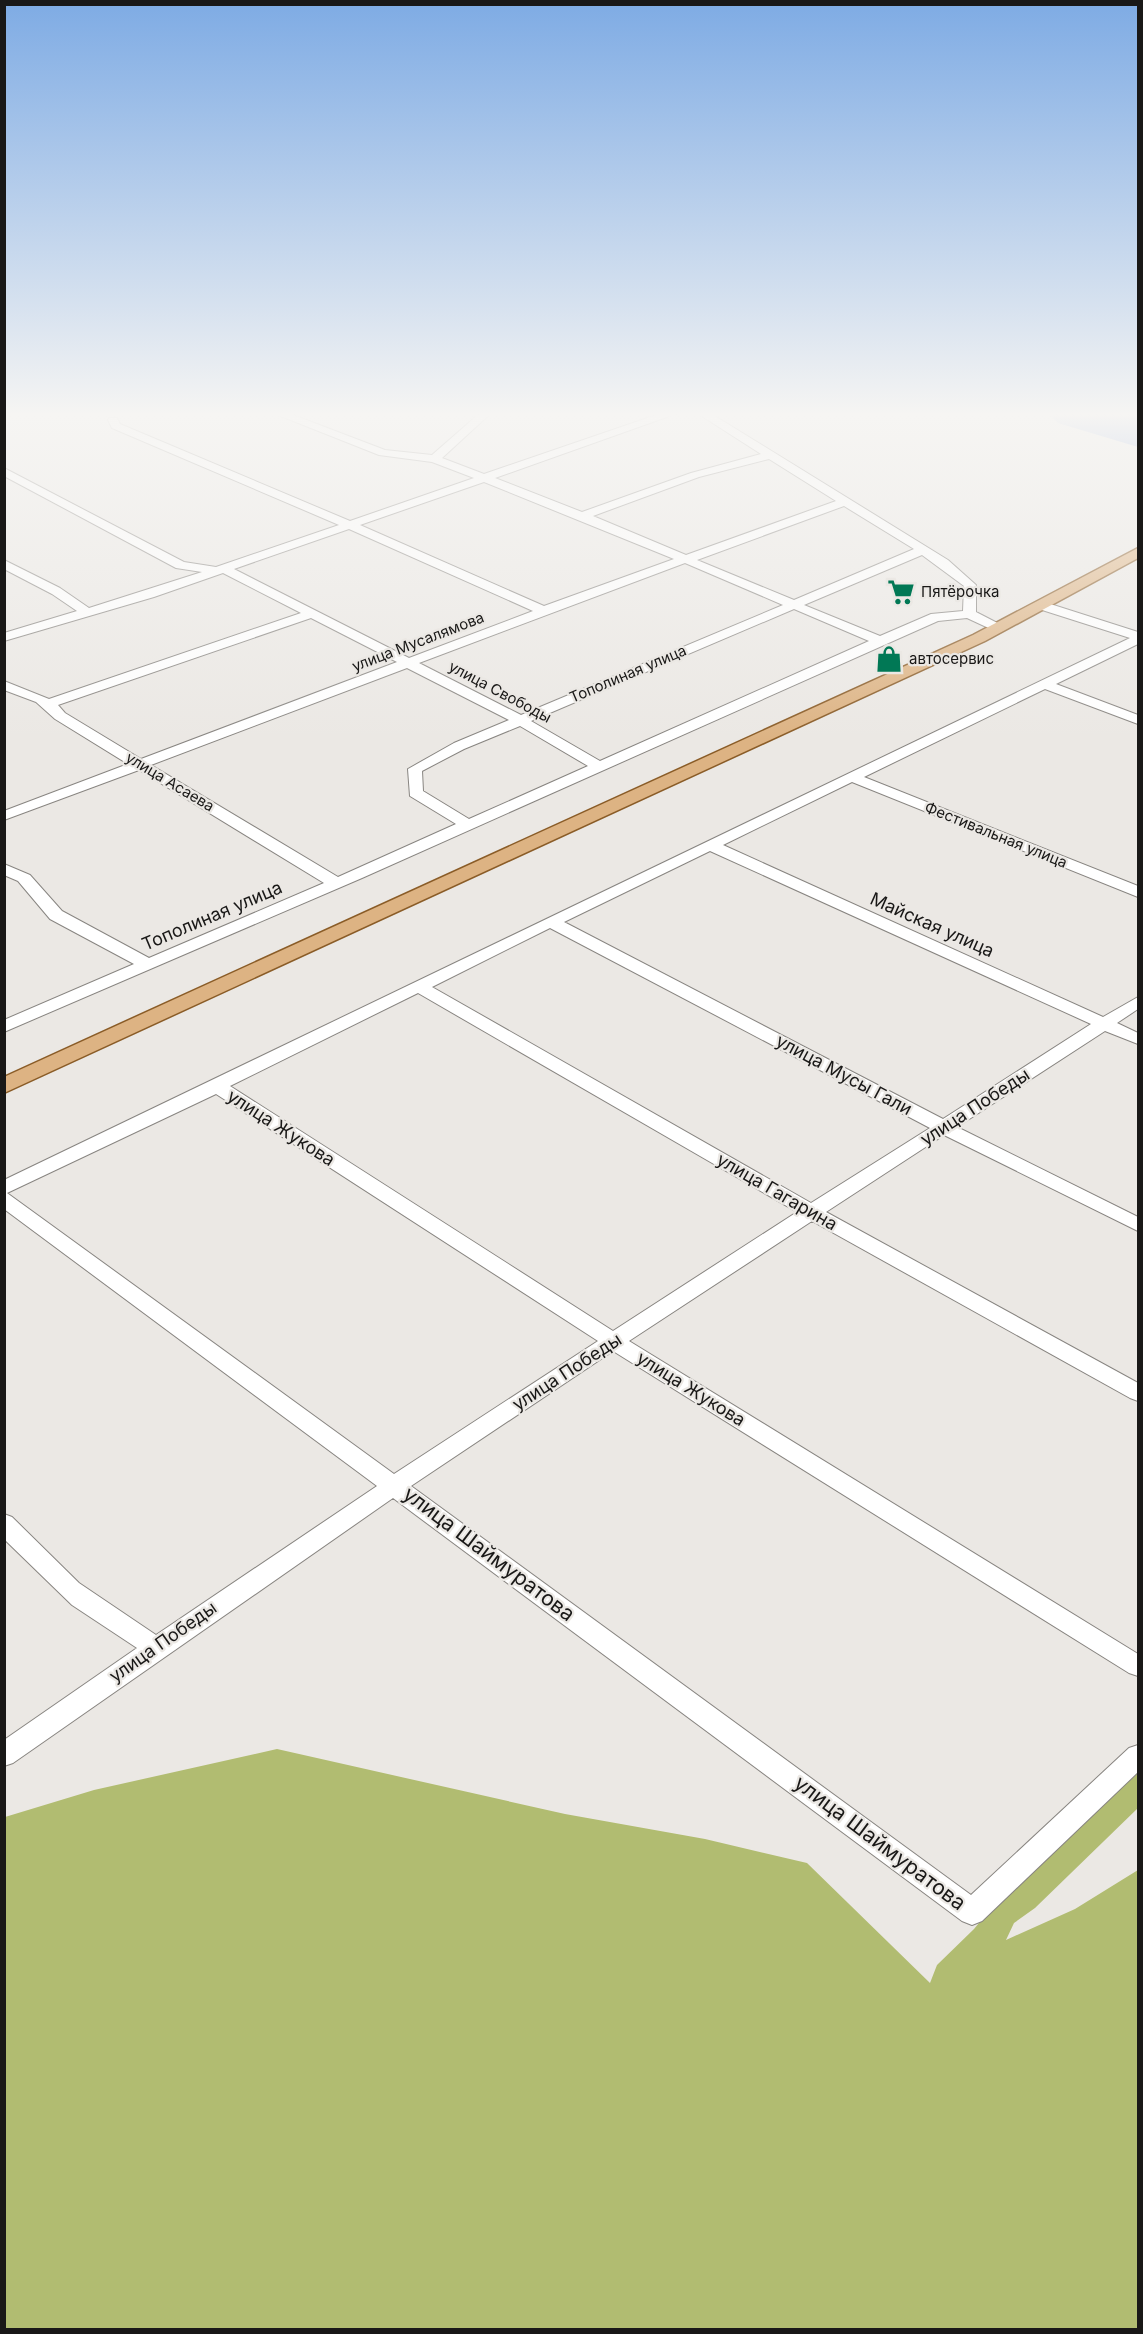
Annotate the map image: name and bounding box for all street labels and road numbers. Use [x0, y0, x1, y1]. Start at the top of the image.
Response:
street label: улица Мусалямова [349, 608, 487, 676]
street label: Тополиная улица [566, 640, 689, 707]
street label: улица Свободы [446, 656, 555, 727]
street label: улица Асаева [123, 748, 218, 815]
street label: Фестивальная улица [922, 797, 1070, 872]
street label: Тополиная улица [139, 877, 285, 955]
street label: Майская улица [867, 888, 997, 961]
street label: улица Мусы Гали [773, 1030, 916, 1119]
street label: улица Победы [916, 1063, 1033, 1150]
street label: улица Жукова [224, 1085, 339, 1170]
street label: улица Гагарина [713, 1149, 841, 1235]
street label: улица Победы [508, 1328, 625, 1415]
street label: улица Жукова [633, 1347, 749, 1430]
street label: улица Шаймуратова [399, 1481, 580, 1626]
street label: улица Победы [105, 1597, 220, 1686]
street label: улица Шаймуратова [790, 1770, 971, 1915]

